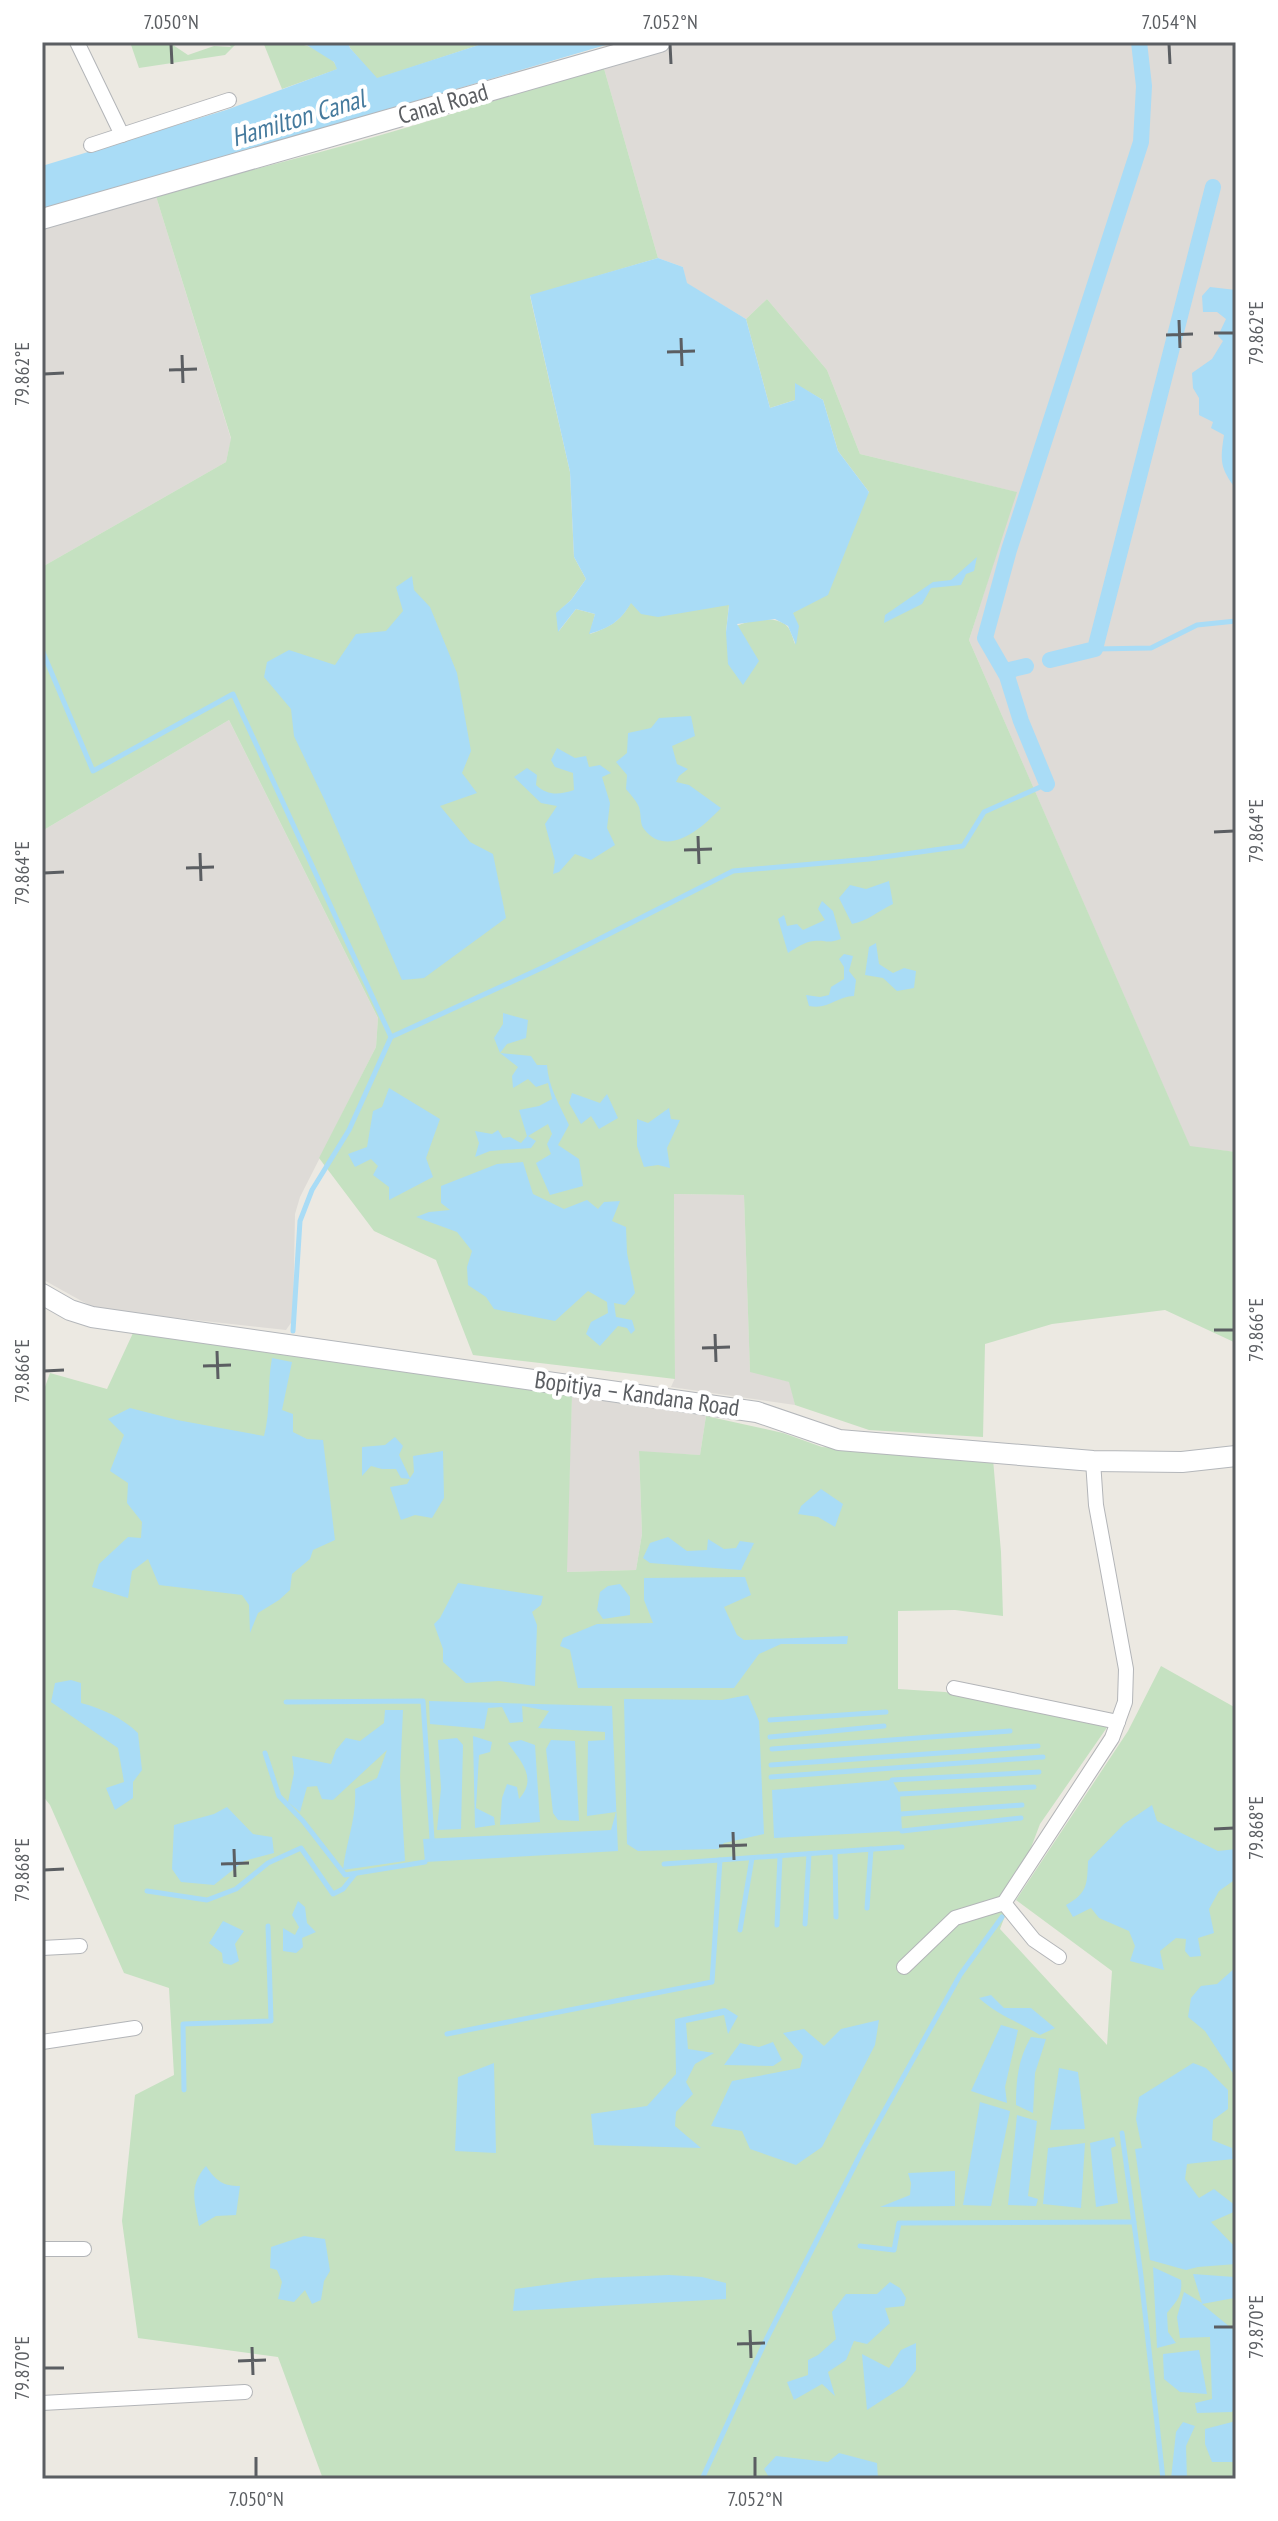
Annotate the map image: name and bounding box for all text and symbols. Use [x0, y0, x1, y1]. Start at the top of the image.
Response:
text: 7.050°N [143, 9, 199, 35]
text: 7.052°N [642, 9, 698, 35]
text: 7.054°N [1141, 9, 1197, 35]
street label: Canal Road [394, 76, 491, 131]
water label: Hamilton Canal [227, 81, 371, 153]
text: 79.862°E [1243, 301, 1269, 365]
text: 79.862°E [9, 342, 35, 406]
text: 79.864°E [1243, 799, 1269, 863]
text: 79.864°E [9, 841, 35, 905]
text: 79.866°E [1243, 1298, 1269, 1362]
text: 79.866°E [9, 1339, 35, 1403]
street label: Bopitiya – Kandana Road [533, 1364, 741, 1423]
text: 79.868°E [1243, 1796, 1269, 1860]
text: 79.868°E [9, 1838, 35, 1902]
text: 79.870°E [1243, 2295, 1269, 2359]
text: 79.870°E [9, 2336, 35, 2400]
text: 7.050°N [228, 2486, 284, 2512]
text: 7.052°N [727, 2486, 783, 2512]

